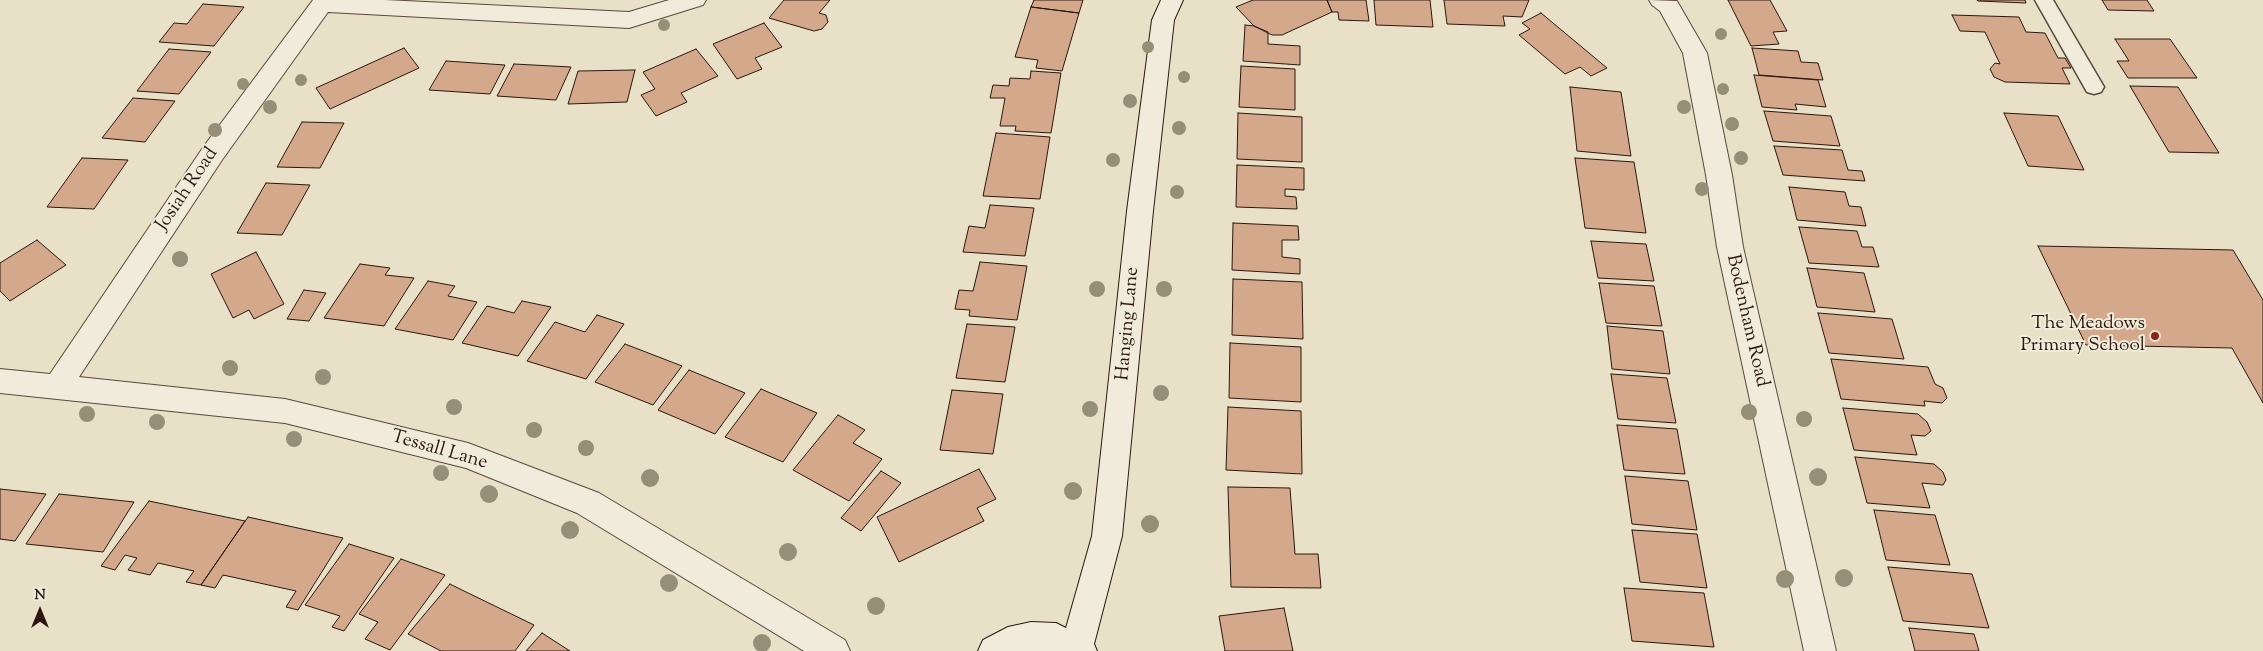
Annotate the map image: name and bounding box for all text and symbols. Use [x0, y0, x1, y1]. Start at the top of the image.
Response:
street label: Josiah Road [152, 144, 224, 236]
street label: Bodenham Road [1720, 252, 1772, 390]
street label: Hanging Lane [1113, 266, 1145, 382]
place label: The Meadows Primary School [2020, 314, 2145, 358]
marker: The Meadows Primary School [2149, 330, 2161, 342]
street label: Tessall Lane [388, 426, 490, 476]
north arrow [15, 586, 65, 636]
text: N [34, 586, 46, 606]

